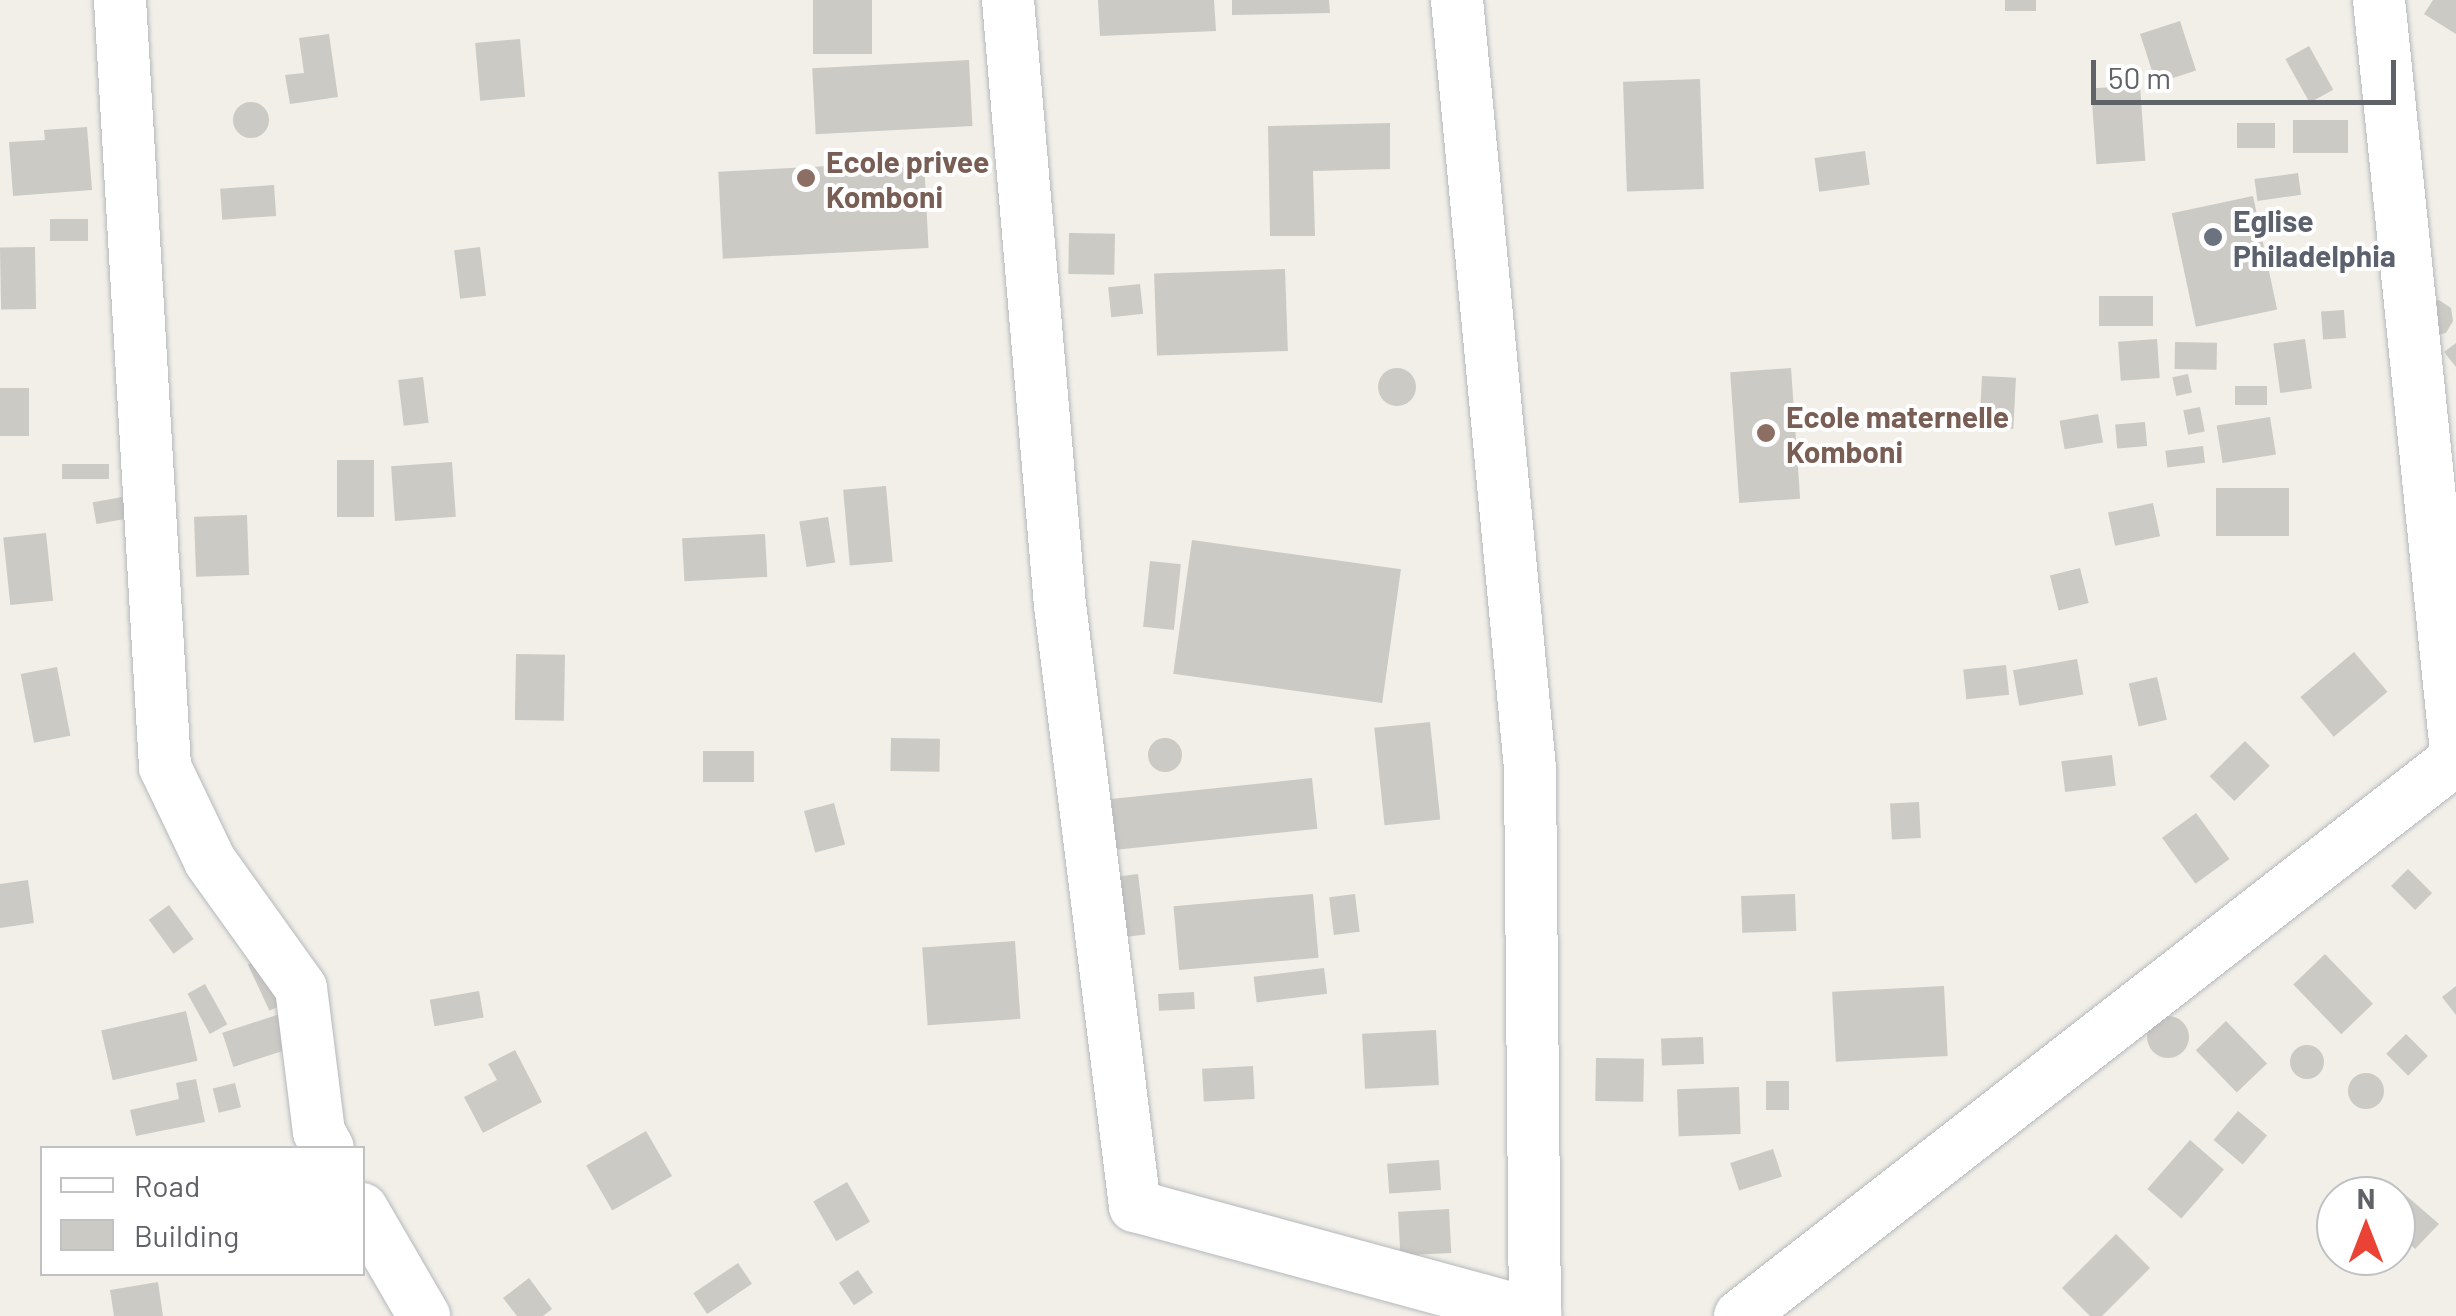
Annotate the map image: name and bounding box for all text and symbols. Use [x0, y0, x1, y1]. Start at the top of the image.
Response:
scale bar [2096, 40, 2401, 102]
text: 50 m [2108, 59, 2171, 95]
place label: Ecole privee Komboni [826, 143, 989, 214]
marker: Ecole privee Komboni [795, 167, 817, 189]
place label: Eglise Philadelphia [2233, 202, 2396, 272]
marker: Eglise Philadelphia [2202, 226, 2224, 248]
place label: Ecole maternelle Komboni [1786, 398, 2009, 468]
marker: Ecole maternelle Komboni [1755, 422, 1777, 444]
legend [40, 1146, 365, 1276]
text: Road [134, 1167, 200, 1203]
north arrow [2316, 1176, 2416, 1276]
text: N [2357, 1181, 2375, 1215]
text: Building [134, 1217, 239, 1253]

